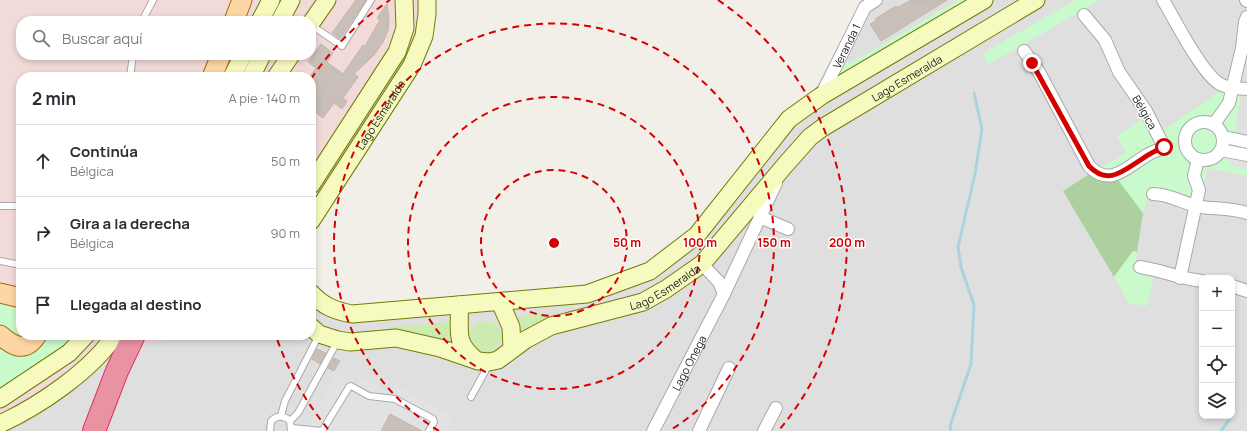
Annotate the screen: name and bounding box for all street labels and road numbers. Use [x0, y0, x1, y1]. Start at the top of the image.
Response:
street label: Veranda 1 [828, 21, 863, 71]
street label: Lago Esmeralda [868, 51, 945, 104]
street label: Lago Esmeralda [352, 77, 408, 152]
street label: Bélgica [1129, 92, 1161, 132]
street label: Lago Esmeralda [628, 260, 703, 313]
street label: Lago Onega [668, 332, 709, 393]

